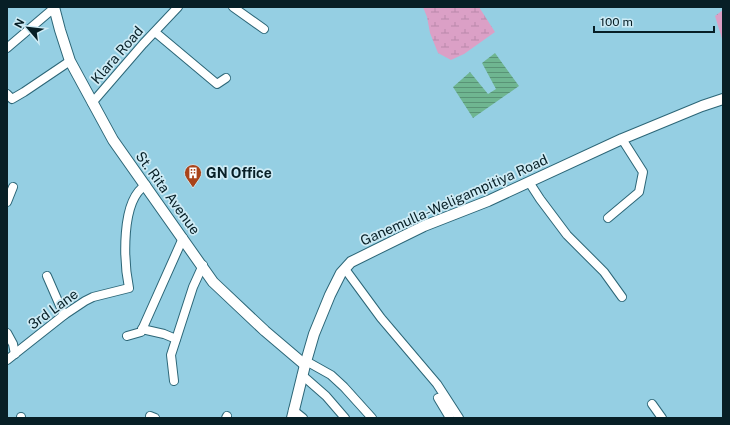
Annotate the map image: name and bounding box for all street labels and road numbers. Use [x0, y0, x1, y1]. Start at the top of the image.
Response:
street label: Klara Road [88, 23, 146, 87]
street label: St. Rita Avenue [133, 148, 203, 238]
street label: Ganemulla-Weligampitiya Road [358, 151, 550, 249]
street label: 3rd Lane [25, 286, 81, 332]

